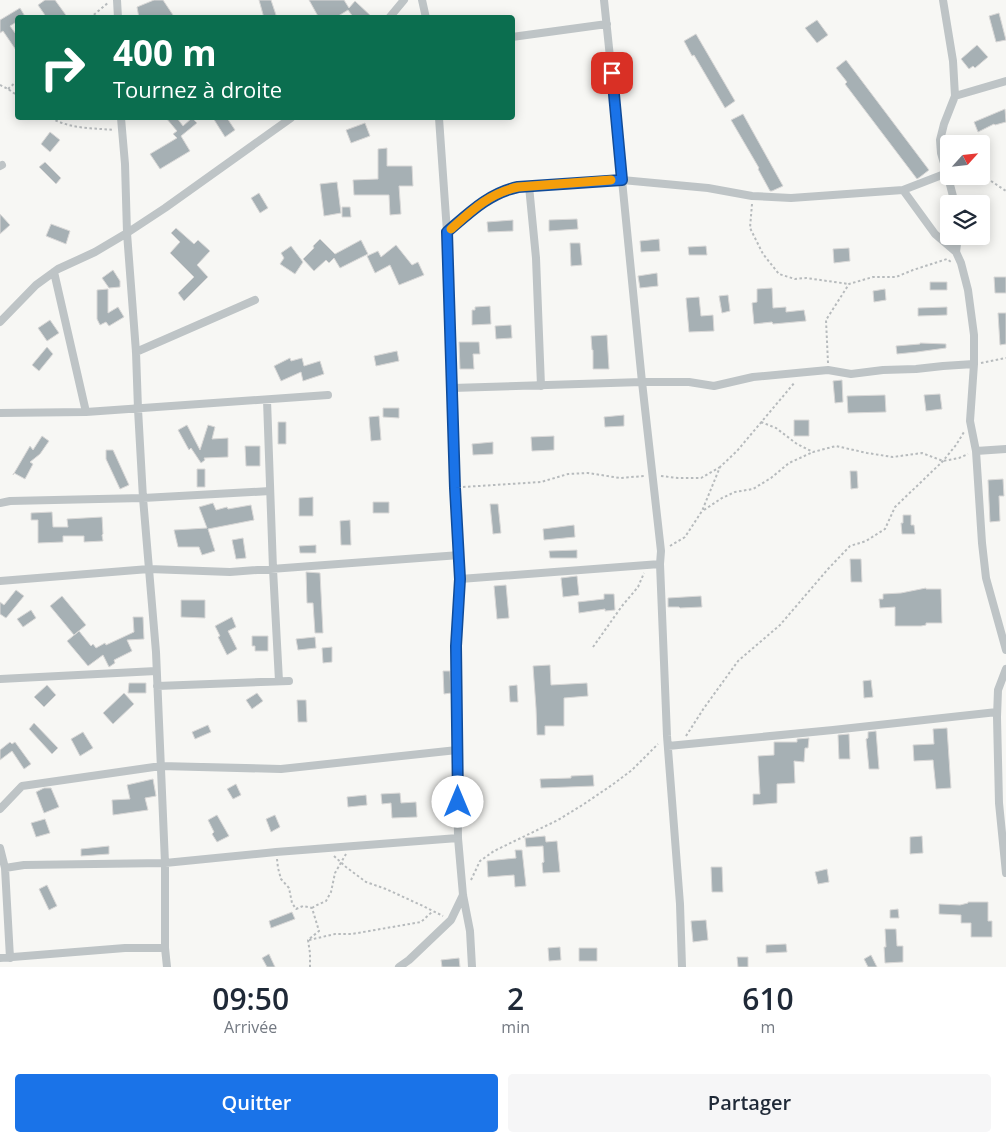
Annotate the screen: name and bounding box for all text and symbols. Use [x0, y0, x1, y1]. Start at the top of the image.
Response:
text: 400 m [113, 29, 217, 76]
icon: right [30, 35, 95, 100]
pin [591, 52, 633, 94]
icon: arrive [598, 59, 626, 87]
text: Tournez à droite [113, 74, 282, 104]
north arrow [940, 135, 990, 185]
map controls [940, 135, 990, 245]
button: layers [940, 195, 990, 245]
position arrow [431, 775, 483, 827]
text: 09:50 [212, 978, 289, 1019]
text: 2 [507, 978, 524, 1019]
text: 610 [742, 978, 794, 1019]
text: Arrivée [224, 1016, 277, 1038]
text: min [501, 1016, 530, 1038]
text: m [761, 1016, 775, 1038]
button: Quitter [15, 1074, 498, 1132]
button: Partager [508, 1074, 991, 1132]

